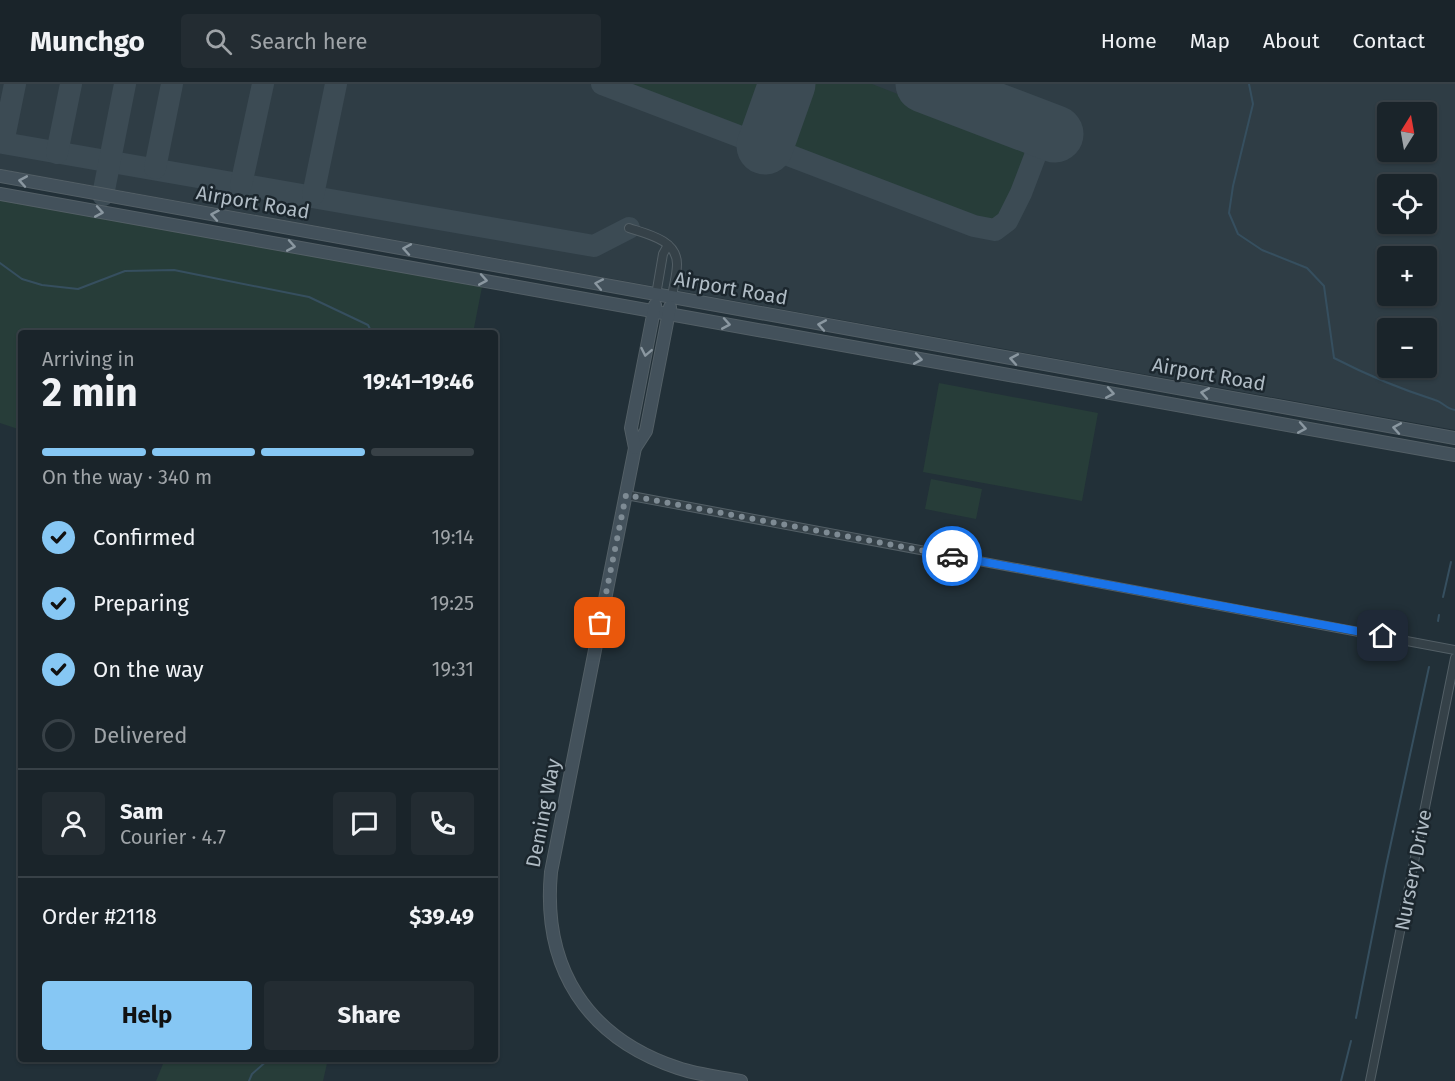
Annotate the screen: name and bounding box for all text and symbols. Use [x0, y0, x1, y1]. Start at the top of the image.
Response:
search box [181, 14, 601, 68]
text: Munchgo [30, 25, 145, 58]
icon: search [202, 25, 235, 58]
text: Search here [250, 28, 367, 55]
text: Home [1101, 28, 1157, 54]
text: Map [1190, 28, 1230, 54]
text: About [1263, 28, 1320, 54]
text: Contact [1353, 28, 1425, 54]
north arrow [1377, 102, 1437, 162]
map controls [1377, 102, 1437, 378]
button: locate [1377, 174, 1437, 234]
one-way arrow [19, 175, 29, 188]
street label: Airport Road [194, 180, 312, 224]
one-way arrow [94, 205, 104, 218]
one-way arrow [210, 209, 220, 222]
one-way arrow [286, 239, 296, 252]
one-way arrow [403, 243, 413, 256]
button: + [1377, 246, 1437, 306]
street label: Airport Road [672, 266, 790, 310]
one-way arrow [478, 274, 487, 286]
one-way arrow [594, 278, 604, 291]
one-way arrow [721, 317, 731, 330]
button: − [1377, 318, 1437, 378]
one-way arrow [817, 319, 826, 331]
text: Arriving in [42, 347, 135, 371]
one-way arrow [640, 347, 653, 357]
one-way arrow [913, 352, 923, 364]
street label: Airport Road [1150, 352, 1268, 396]
one-way arrow [1009, 353, 1019, 366]
text: 19:41–19:46 [363, 368, 474, 395]
text: 2 min [42, 370, 138, 416]
one-way arrow [1105, 386, 1115, 399]
one-way arrow [1201, 387, 1211, 400]
one-way arrow [1296, 421, 1306, 434]
one-way arrow [1393, 422, 1403, 435]
text: On the way · 340 m [42, 465, 212, 489]
icon: check [42, 521, 75, 554]
text: Confirmed [93, 524, 196, 551]
text: 19:14 [432, 525, 474, 549]
courier [922, 526, 982, 586]
icon: car [936, 540, 969, 573]
icon: check [42, 587, 75, 620]
text: Preparing [93, 590, 189, 617]
text: 19:25 [430, 591, 474, 615]
pin [574, 597, 625, 648]
icon: bag [583, 606, 616, 639]
pin [1357, 610, 1408, 661]
icon: home [1366, 619, 1399, 652]
icon: check [42, 653, 75, 686]
text: On the way [93, 656, 204, 683]
text: 19:31 [432, 657, 474, 681]
text: Delivered [93, 722, 188, 749]
street label: Deming Way [521, 756, 565, 869]
button: person [42, 792, 105, 855]
button: chat [333, 792, 396, 855]
button: phone [411, 792, 474, 855]
text: Sam [120, 798, 163, 825]
street label: Nursery Drive [1390, 807, 1436, 933]
text: Courier · 4.7 [120, 825, 226, 849]
text: Order #2118 [42, 903, 157, 930]
text: $39.49 [409, 903, 474, 930]
button: Help [42, 981, 252, 1050]
button: Share [264, 981, 474, 1050]

